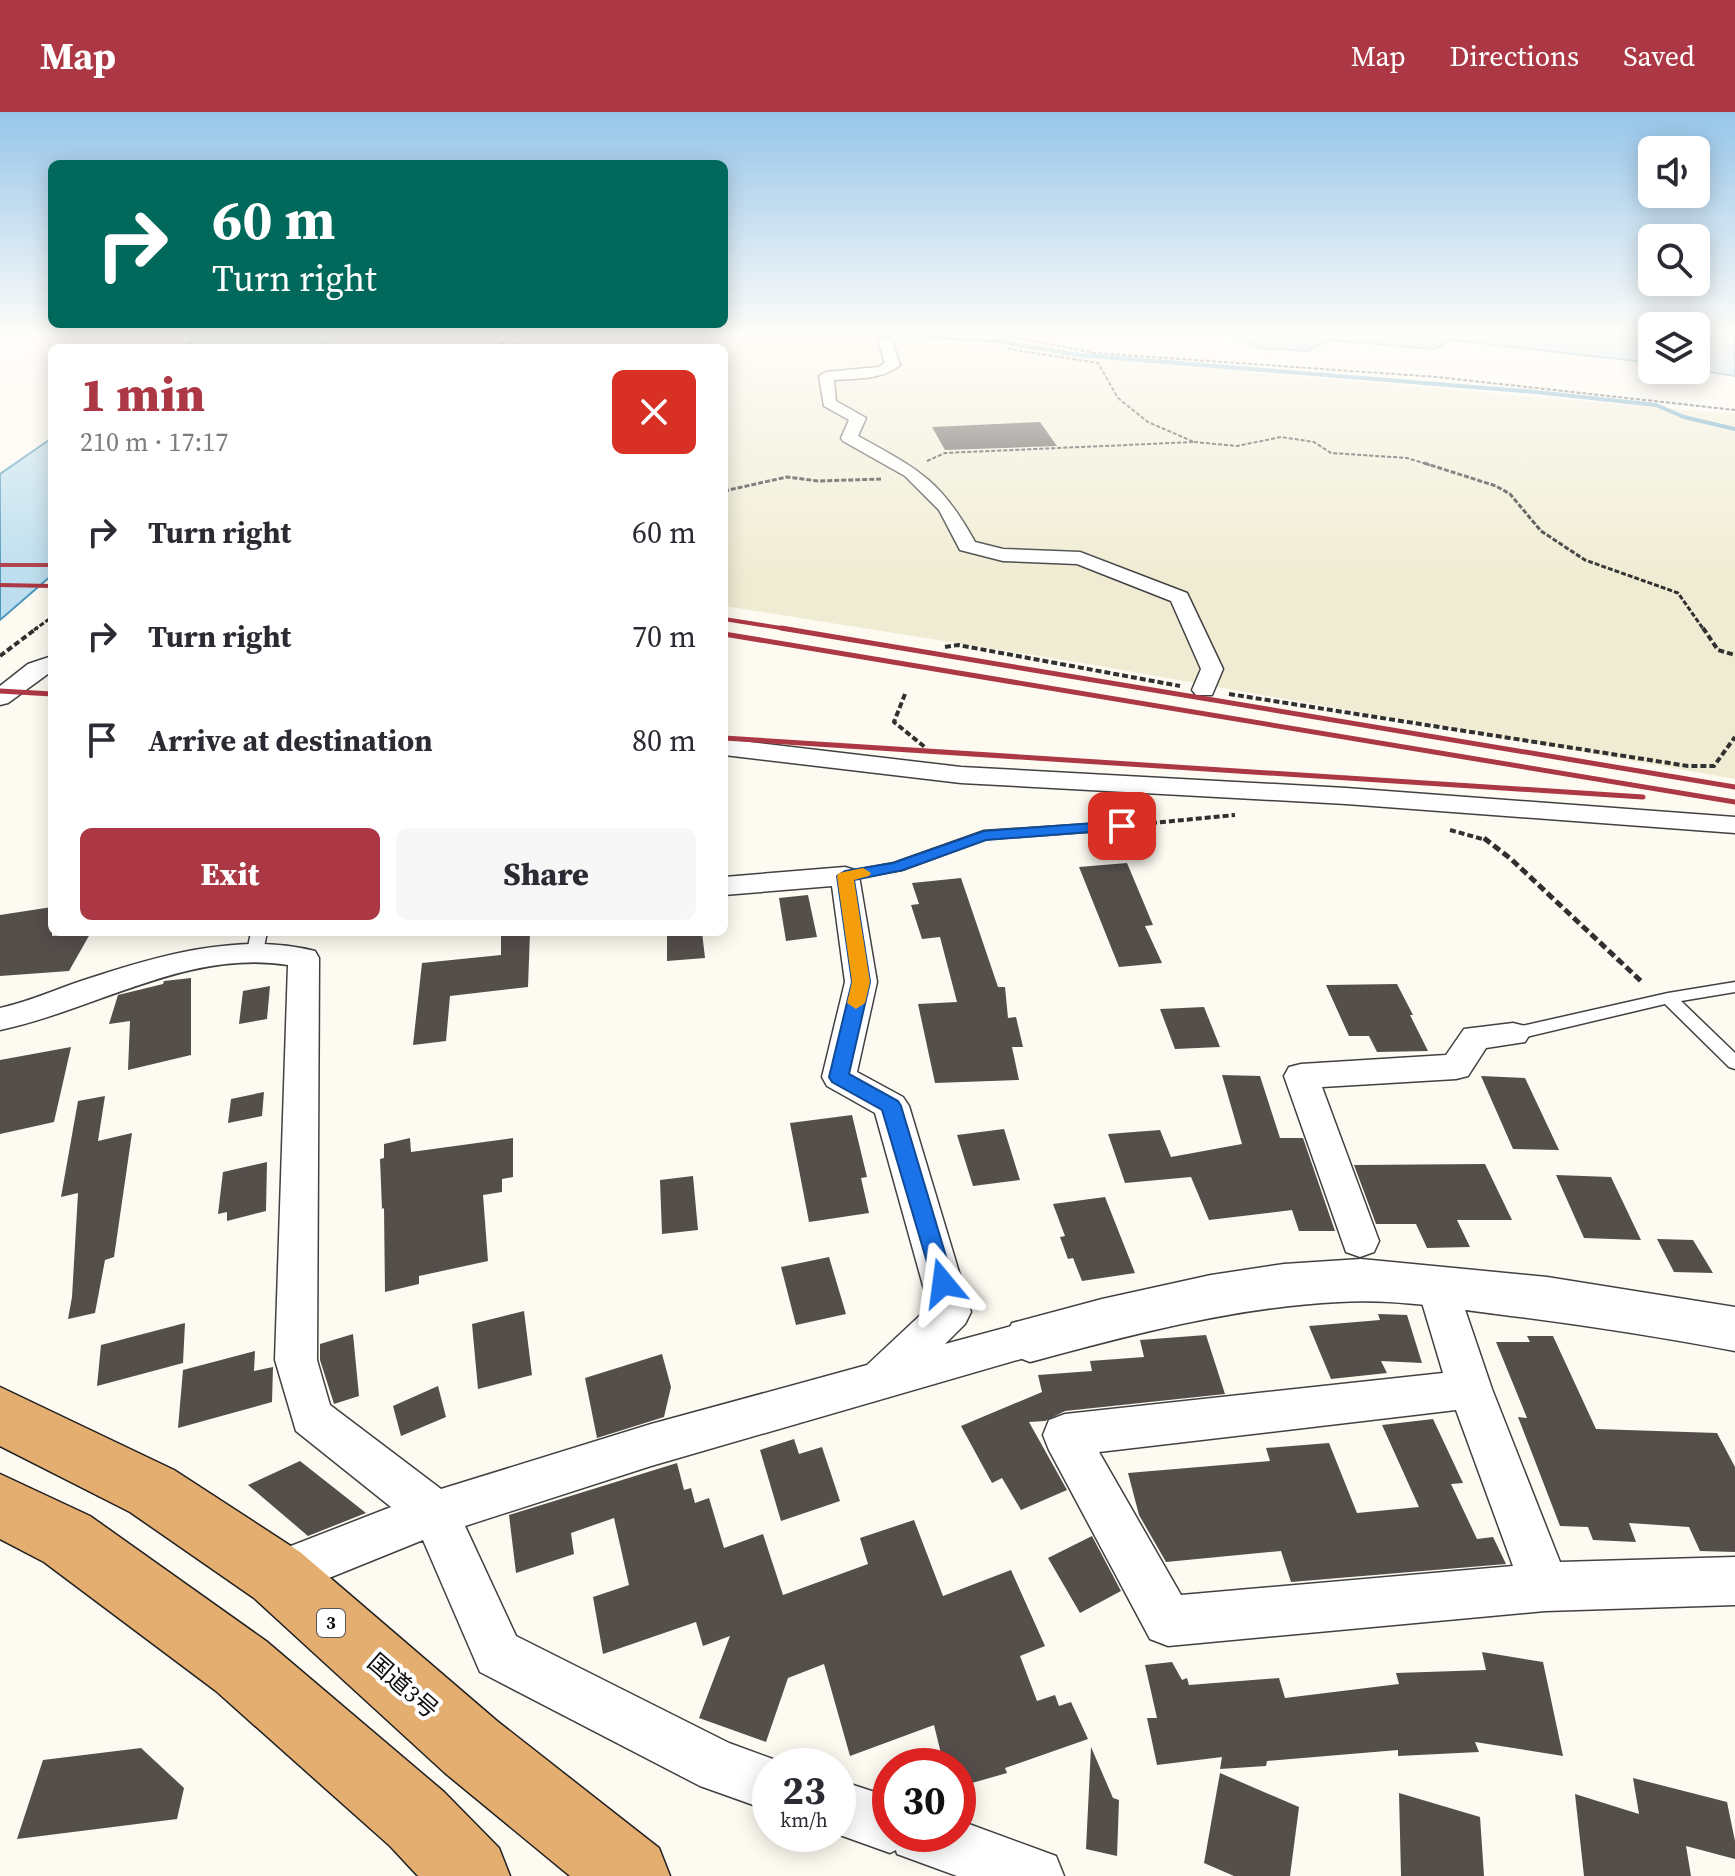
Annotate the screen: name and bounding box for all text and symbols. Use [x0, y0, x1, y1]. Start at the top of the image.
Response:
text: Map [40, 30, 116, 82]
text: Map [1351, 37, 1406, 75]
text: Directions [1450, 37, 1579, 75]
text: Saved [1623, 37, 1695, 75]
map controls [1638, 136, 1710, 384]
button: sound [1638, 136, 1710, 208]
text: 60 m [212, 181, 335, 258]
icon: right [80, 192, 184, 296]
button: search [1638, 224, 1710, 296]
text: Turn right [212, 254, 377, 303]
button: layers [1638, 312, 1710, 384]
text: 1 min [80, 361, 205, 427]
button: close [612, 370, 696, 454]
text: 210 m · 17:17 [80, 424, 228, 460]
icon: right [80, 510, 124, 554]
text: Turn right [148, 512, 291, 553]
text: 60 m [632, 512, 696, 553]
icon: right [80, 614, 124, 658]
text: Turn right [148, 616, 291, 657]
text: 70 m [632, 616, 696, 657]
icon: arrive [80, 718, 124, 762]
text: Arrive at destination [148, 720, 433, 761]
text: 80 m [632, 720, 696, 761]
pin [1088, 792, 1156, 860]
icon: arrive [1100, 804, 1144, 848]
button: Exit [80, 828, 380, 920]
button: Share [396, 828, 696, 920]
position arrow [901, 1241, 985, 1325]
road number: 3 [317, 1609, 345, 1637]
street label: 国道3号 [361, 1646, 446, 1726]
speed limit sign: 30 [872, 1748, 976, 1852]
text: 23 [782, 1763, 826, 1817]
text: km/h [780, 1806, 828, 1834]

